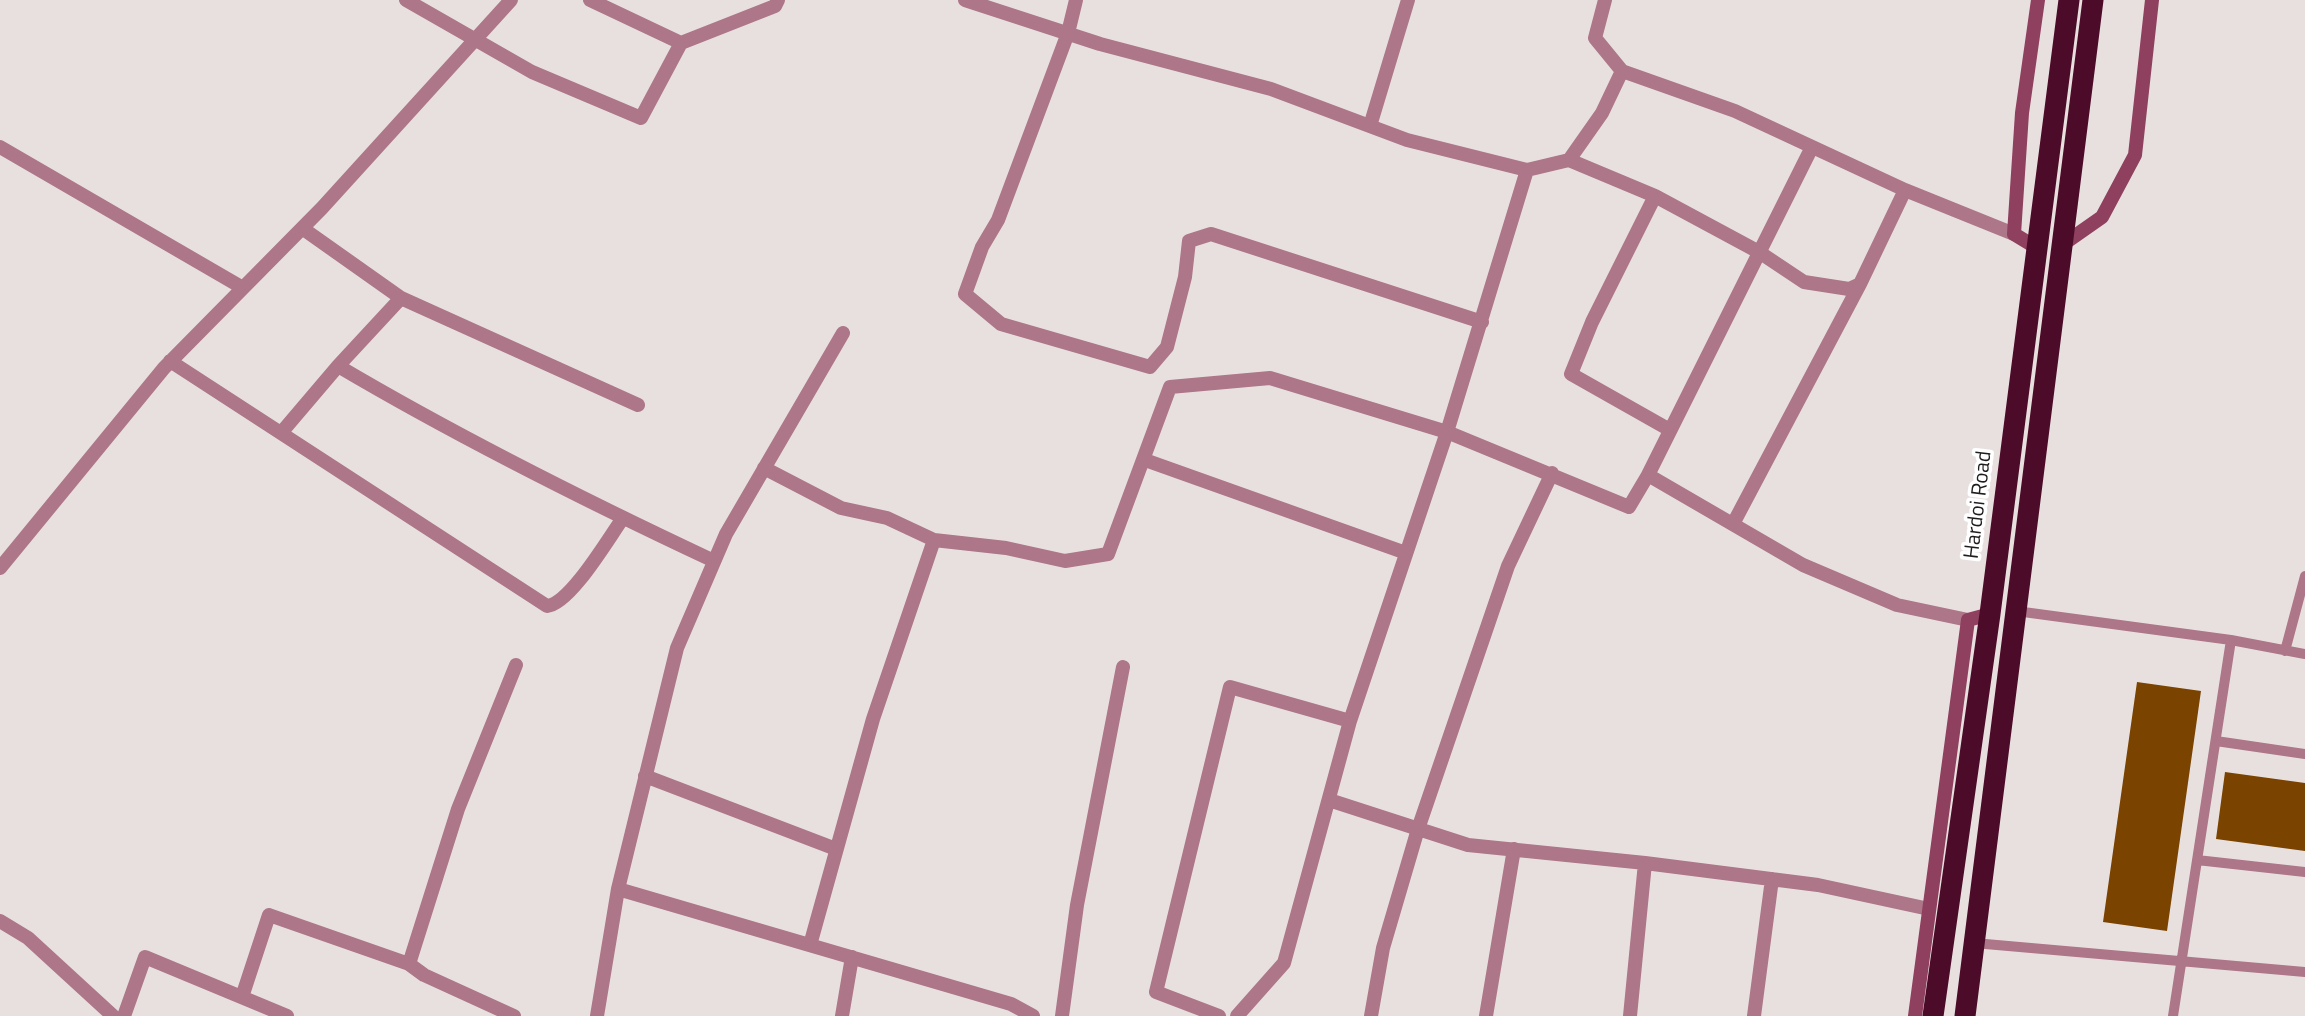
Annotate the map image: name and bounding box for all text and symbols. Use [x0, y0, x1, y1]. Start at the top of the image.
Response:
street label: Hardoi Road [1960, 450, 1998, 560]

